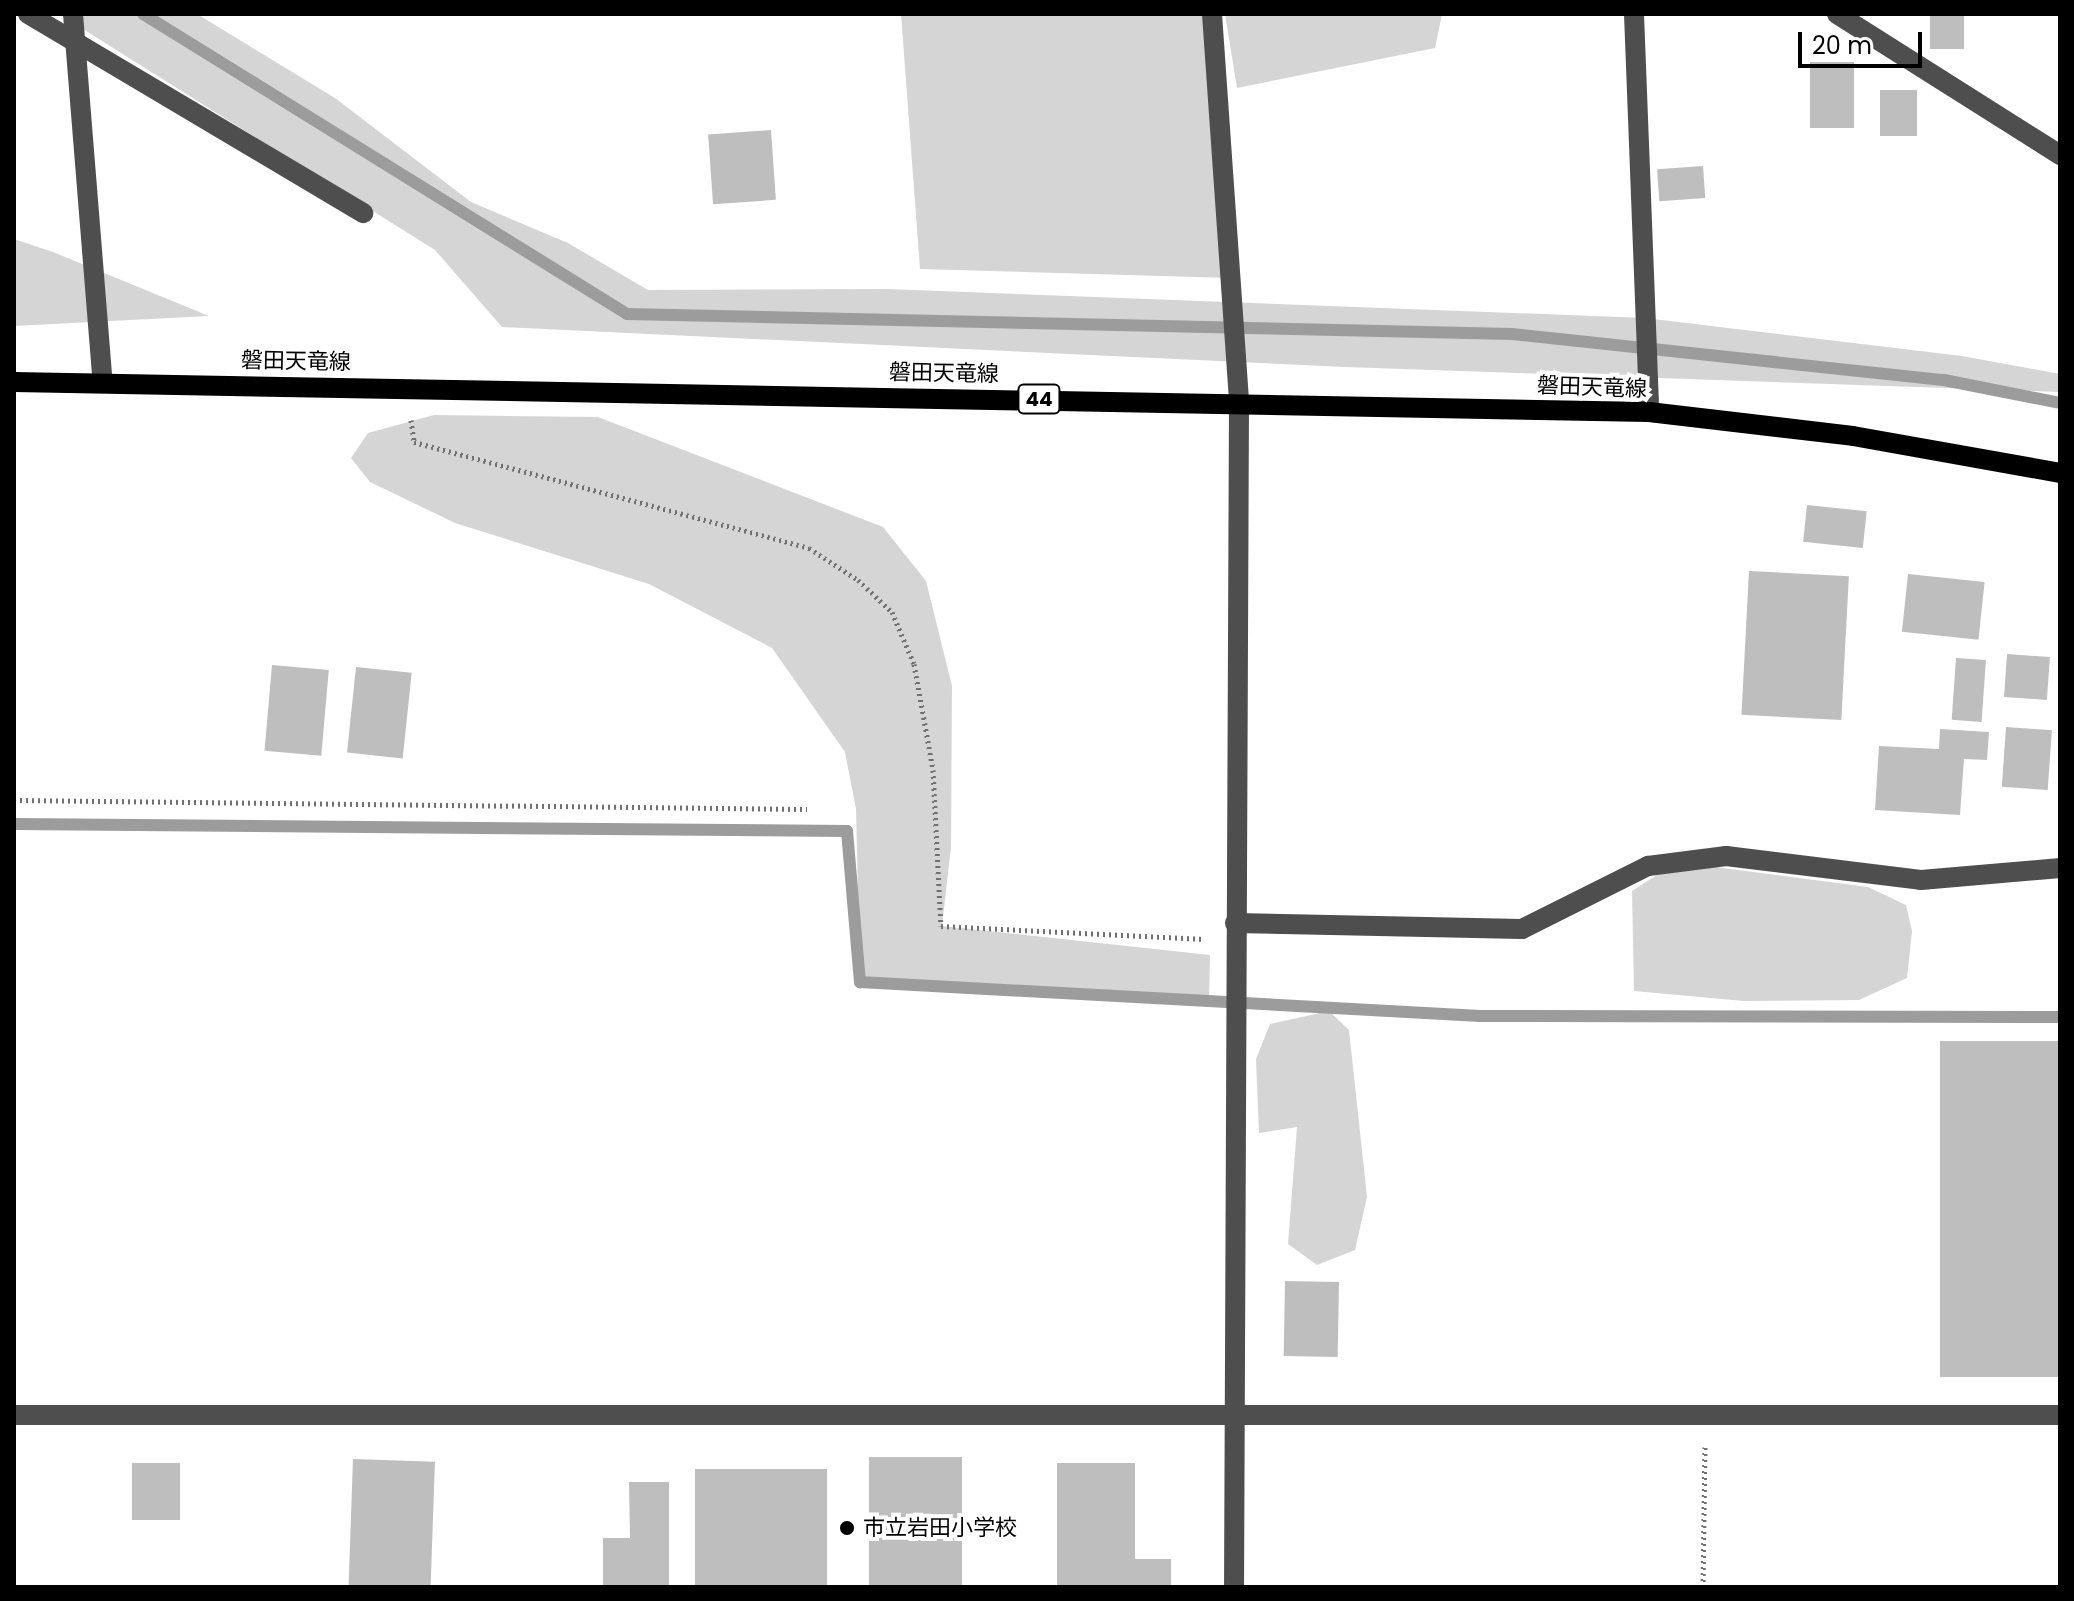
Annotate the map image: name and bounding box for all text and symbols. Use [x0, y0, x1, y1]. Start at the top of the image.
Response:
scale bar [1802, 16, 1926, 66]
text: 20 m [1812, 29, 1872, 62]
street label: 磐田天竜線 [241, 347, 351, 375]
street label: 磐田天竜線 [889, 359, 999, 387]
street label: 磐田天竜線 [1537, 372, 1647, 402]
road number: 44 [1017, 383, 1061, 415]
place label: 市立岩田小学校 [863, 1515, 1017, 1541]
marker: 市立岩田小学校 [838, 1519, 856, 1537]

